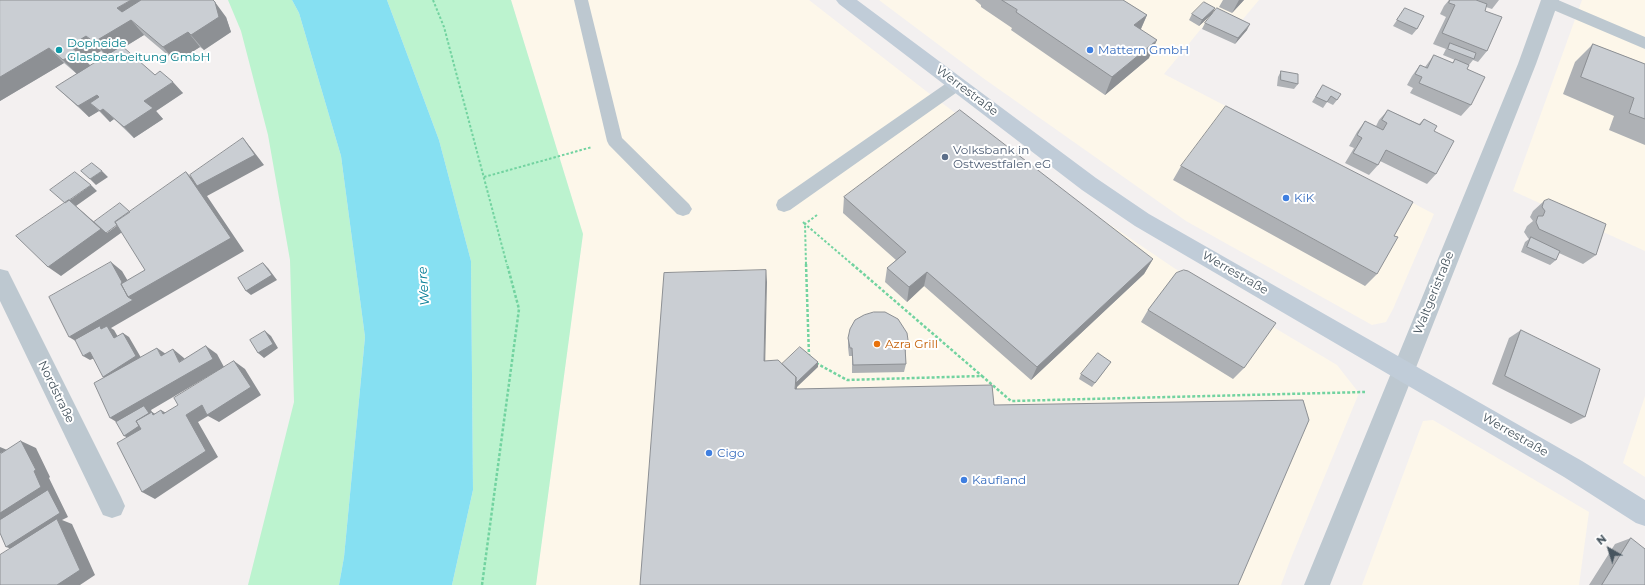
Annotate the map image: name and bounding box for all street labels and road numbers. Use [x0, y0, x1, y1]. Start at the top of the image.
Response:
street label: Werrestraße [933, 63, 1001, 119]
street label: Werrestraße [1199, 248, 1271, 298]
street label: Waltgeristraße [1411, 249, 1457, 337]
street label: Nordstraße [35, 359, 77, 425]
street label: Werrestraße [1479, 410, 1551, 460]

